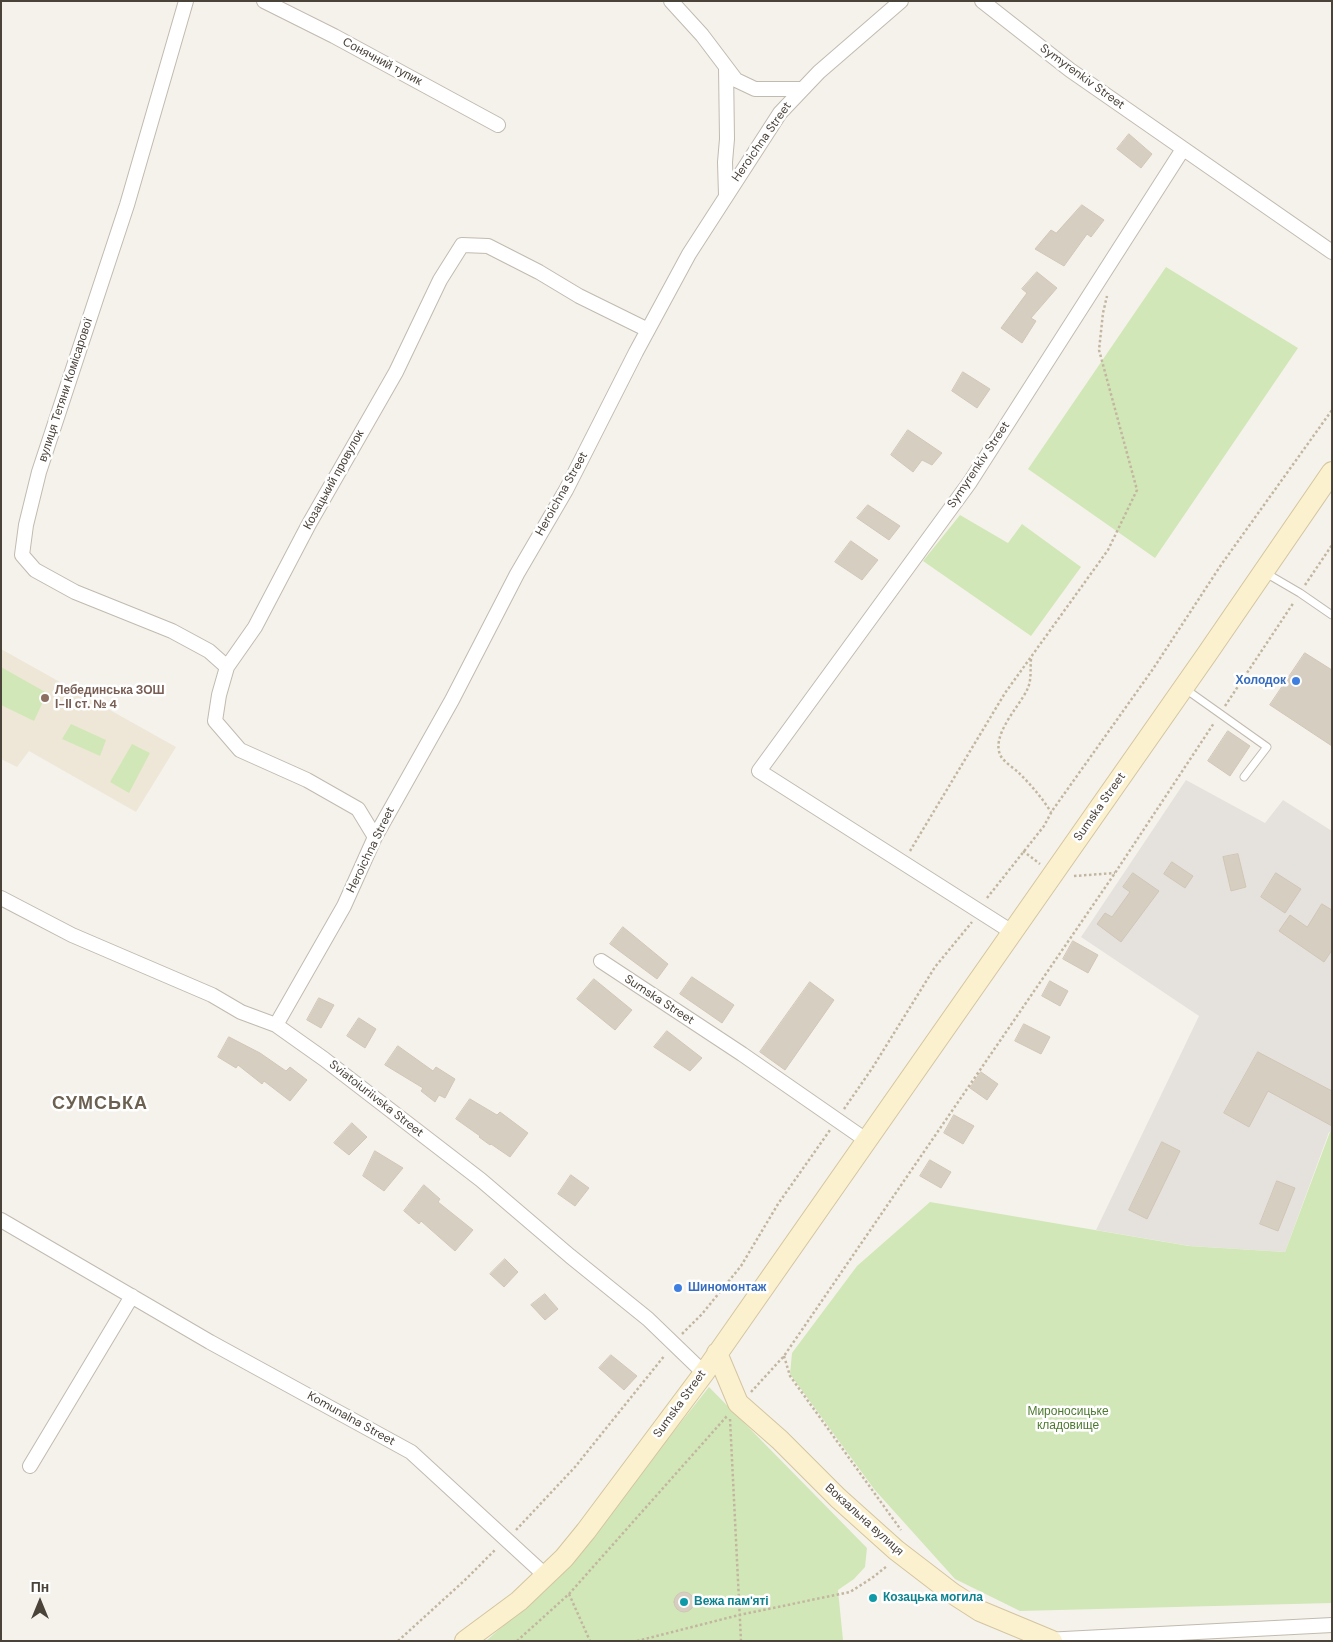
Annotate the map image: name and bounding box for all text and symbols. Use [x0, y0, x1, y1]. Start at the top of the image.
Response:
street label: Сонячний тупик [340, 35, 424, 89]
street label: Symyrenkiv Street [1037, 41, 1127, 113]
street label: Heroichna Street [729, 100, 795, 184]
street label: вулиця Тетяни Комісарової [36, 316, 96, 464]
street label: Symyrenkiv Street [945, 419, 1013, 511]
street label: Козацький провулок [301, 428, 367, 532]
street label: Heroichna Street [533, 450, 591, 538]
place label: Холодок [1236, 674, 1286, 688]
marker: Холодок [1290, 675, 1302, 687]
place label: Лебединська ЗОШ І-ІІ ст. № 4 [55, 684, 165, 712]
marker: Лебединська ЗОШ І-ІІ ст. № 4 [39, 692, 51, 704]
street label: Sumska Street [1071, 770, 1129, 844]
street label: Heroichna Street [344, 805, 398, 895]
street label: Sumska Street [621, 972, 697, 1028]
street label: Sviatoiuriivska Street [326, 1058, 426, 1140]
district label: СУМСЬКА [51, 1093, 149, 1115]
place label: Шиномонтаж [688, 1281, 766, 1295]
marker: Шиномонтаж [672, 1282, 684, 1294]
street label: Sumska Street [651, 1367, 709, 1441]
street label: Komunalna Street [305, 1389, 397, 1449]
park label: Мироносицьке кладовище [1027, 1405, 1109, 1433]
street label: Вокзальна вулиця [822, 1481, 906, 1559]
north arrow [15, 1577, 65, 1627]
text: Пн [31, 1578, 49, 1596]
place label: Козацька могила [883, 1591, 983, 1605]
marker: Козацька могила [867, 1592, 879, 1604]
place label: Вежа пам'яті [694, 1595, 769, 1609]
marker: Вежа пам'яті [678, 1596, 690, 1608]

